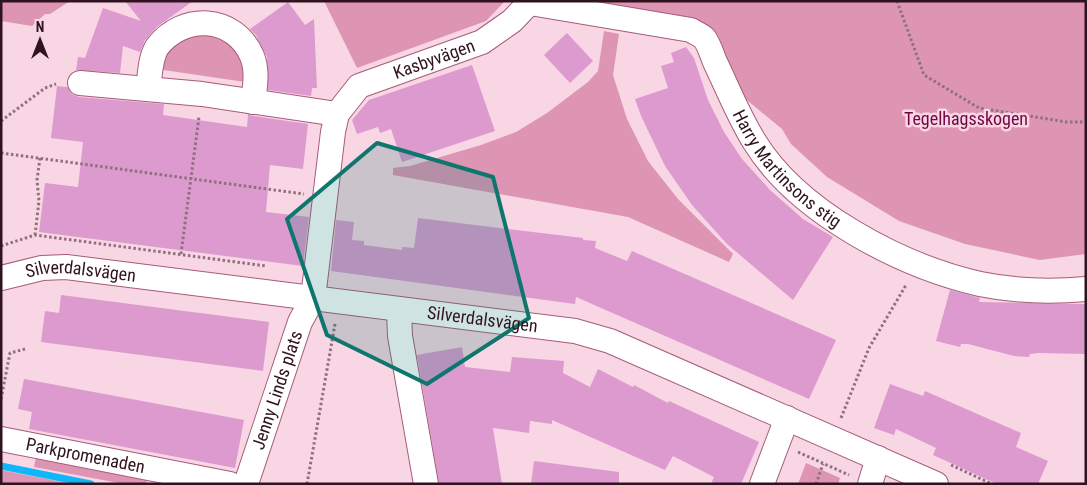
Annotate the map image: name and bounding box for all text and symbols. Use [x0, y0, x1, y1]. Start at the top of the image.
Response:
north arrow [15, 15, 65, 65]
text: N [36, 19, 44, 35]
street label: Kasbyvägen [390, 34, 478, 83]
street label: Harry Martinsons stig [729, 106, 845, 232]
park label: Tegelhagsskogen [904, 108, 1028, 129]
street label: Silverdalsvägen [23, 256, 137, 286]
street label: Silverdalsvägen [426, 302, 539, 336]
street label: Jenny Linds plats [247, 328, 306, 452]
street label: Parkpromenaden [24, 433, 147, 477]

